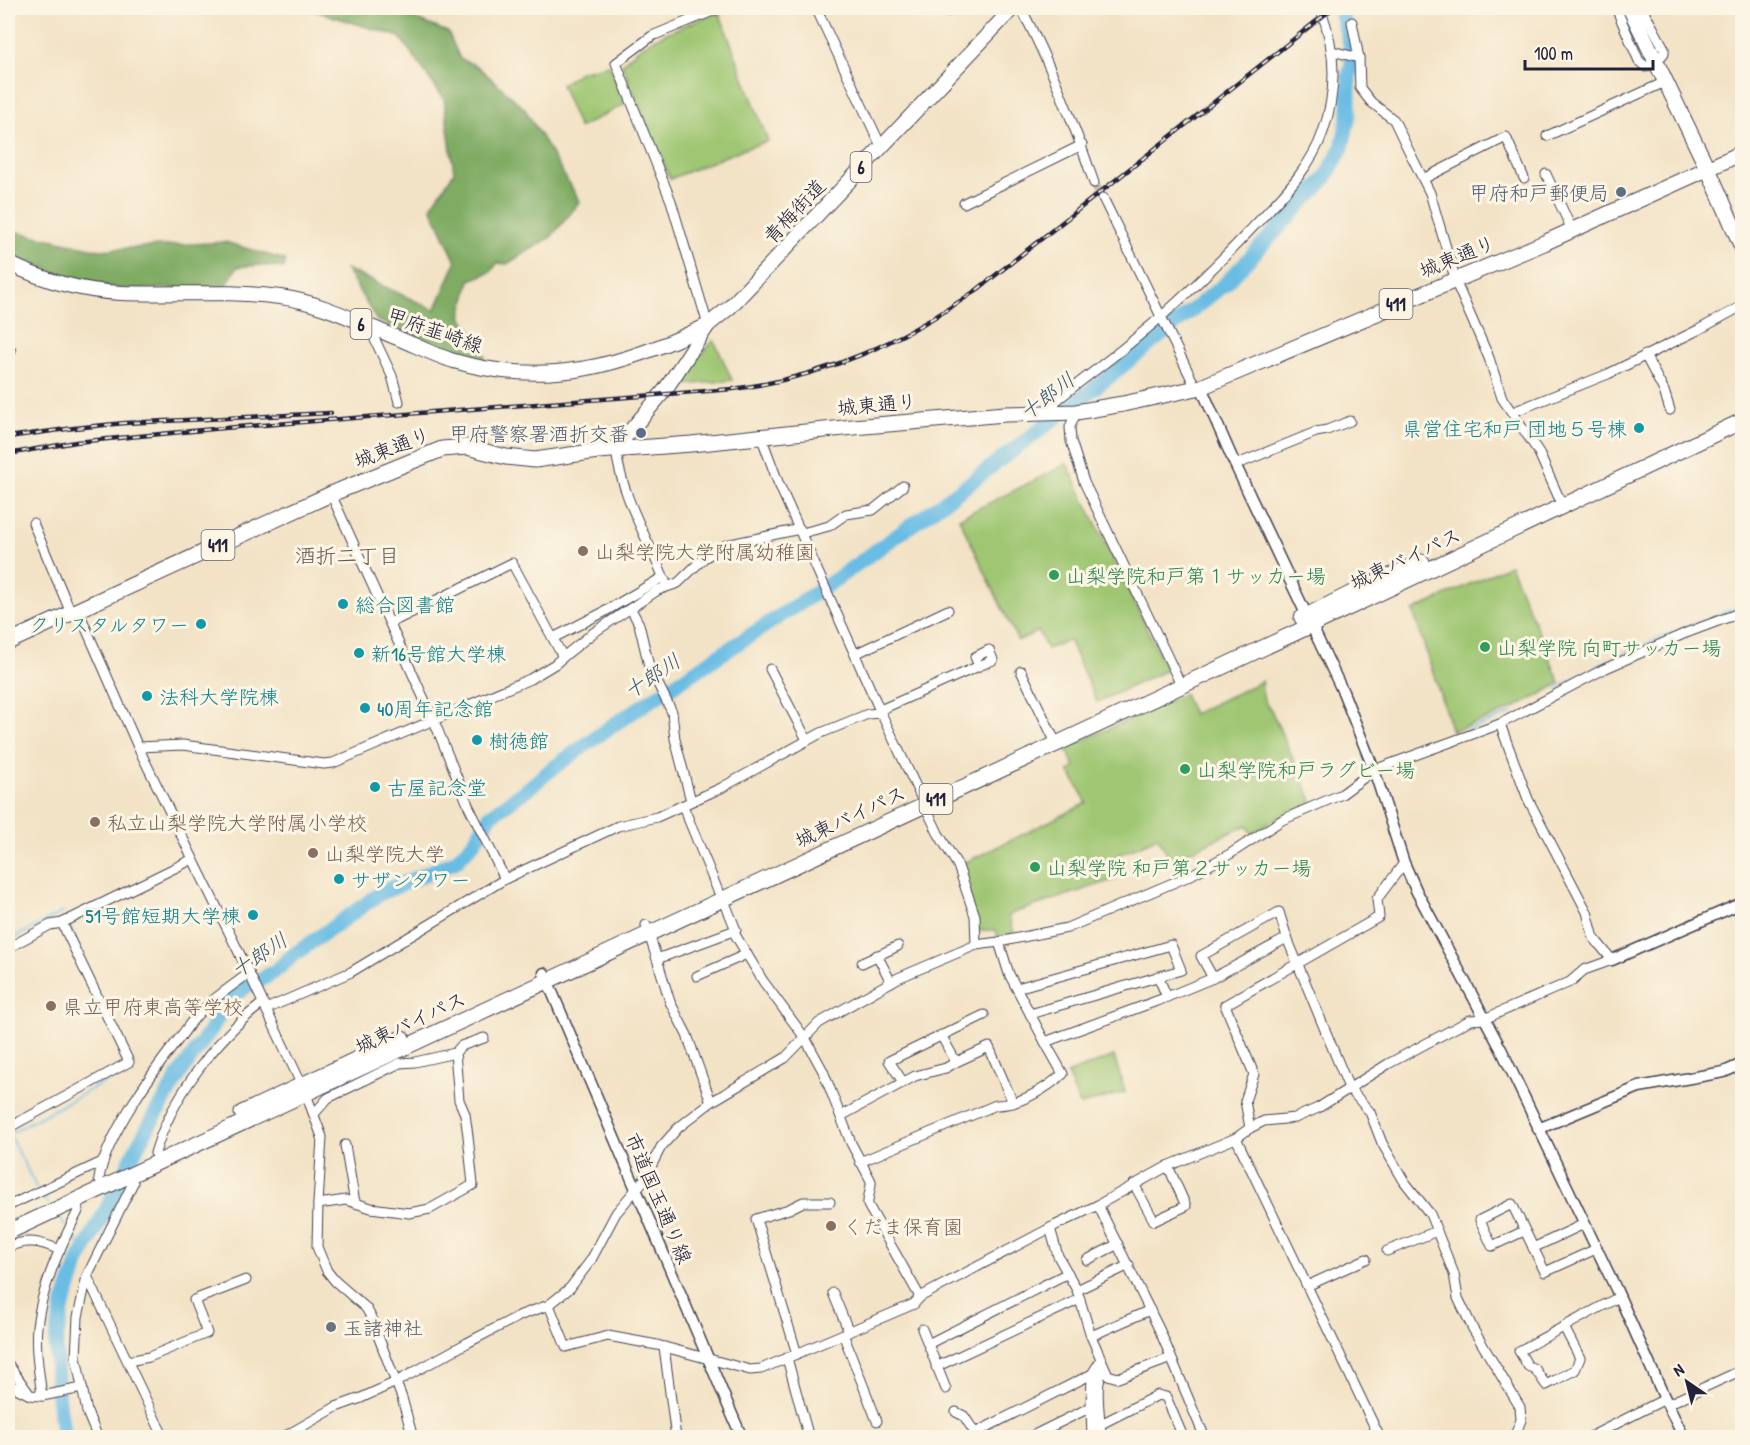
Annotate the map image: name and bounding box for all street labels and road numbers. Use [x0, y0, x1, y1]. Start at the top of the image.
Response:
road number: 6 [850, 152, 872, 182]
street label: 青梅街道 [757, 173, 831, 249]
street label: 城東通り [1415, 228, 1499, 284]
road number: 411 [1380, 289, 1412, 319]
street label: 甲府韮崎線 [383, 301, 487, 359]
road number: 6 [350, 309, 372, 339]
street label: 城東通り [836, 387, 918, 421]
street label: 城東通り [350, 420, 434, 474]
street label: 城東バイパス [1345, 520, 1465, 596]
road number: 411 [202, 530, 234, 560]
street label: 城東バイパス [790, 778, 910, 854]
road number: 411 [920, 784, 952, 814]
street label: 城東バイパス [350, 984, 470, 1060]
street label: 市道国玉通り線 [619, 1128, 699, 1268]

